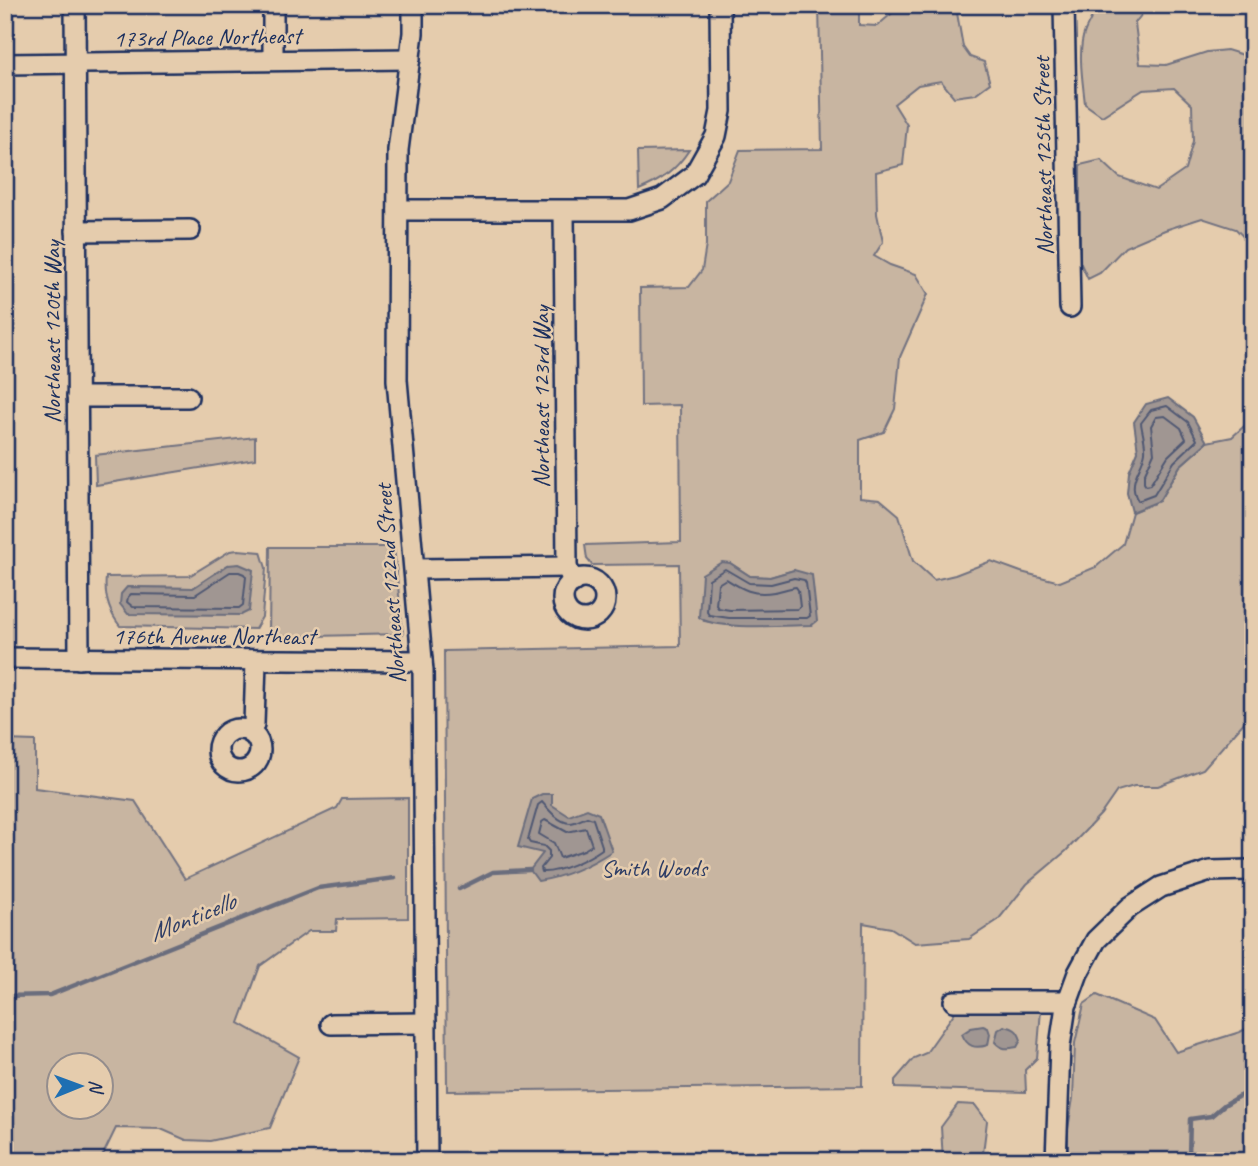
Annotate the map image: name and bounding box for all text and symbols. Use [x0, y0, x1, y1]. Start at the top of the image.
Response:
street label: 173rd Place Northeast [113, 20, 304, 54]
street label: Northeast 125th Street [1026, 54, 1060, 256]
street label: Northeast 120th Way [37, 239, 67, 423]
street label: Northeast 123rd Way [526, 304, 556, 488]
street label: Northeast 122nd Street [368, 481, 412, 685]
street label: 176th Avenue Northeast [113, 621, 318, 651]
park label: Smith Woods [601, 853, 709, 883]
water label: Monticello [144, 884, 243, 949]
north arrow [46, 1050, 116, 1120]
text: N [84, 1080, 108, 1095]

